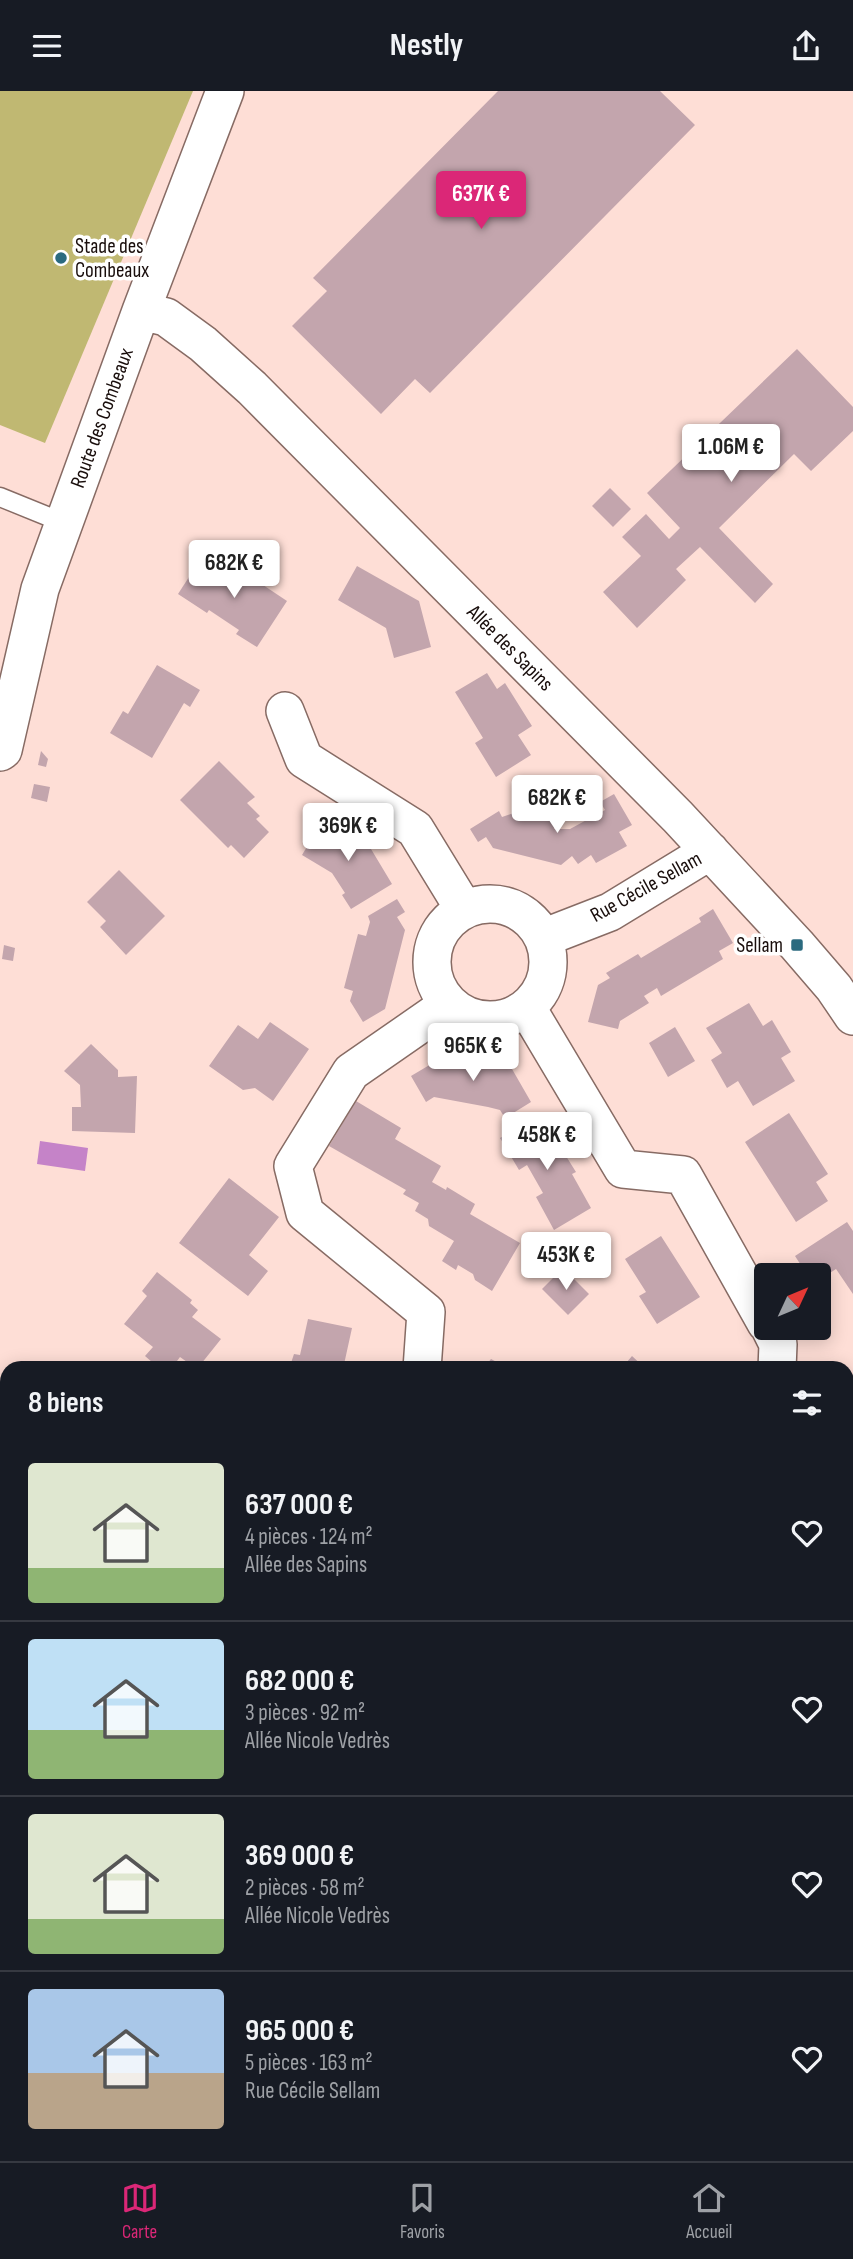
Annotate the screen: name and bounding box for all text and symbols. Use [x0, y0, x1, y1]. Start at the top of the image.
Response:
text: Nestly [390, 26, 463, 65]
icon: menu [28, 27, 66, 65]
icon: share [787, 27, 825, 65]
pin: 637K € [424, 171, 538, 231]
text: 637K € [452, 180, 510, 208]
place label: Stade des Combeaux [75, 234, 149, 283]
marker: Stade des Combeaux [53, 250, 69, 266]
street label: Route des Combeaux [65, 344, 139, 491]
pin: 1.06M € [666, 425, 796, 484]
text: 1.06M € [698, 433, 764, 461]
pin: 682K € [177, 540, 291, 600]
text: 682K € [205, 549, 263, 577]
street label: Allée des Sapins [461, 599, 558, 696]
pin: 682K € [500, 775, 614, 835]
text: 682K € [528, 784, 586, 812]
pin: 369K € [291, 803, 405, 863]
text: 369K € [319, 812, 377, 840]
street label: Rue Cécile Sellam [586, 846, 706, 928]
place label: Sellam [736, 933, 783, 958]
marker: Sellam [789, 937, 805, 953]
pin: 965K € [416, 1023, 530, 1083]
text: 965K € [444, 1032, 502, 1060]
pin: 458K € [490, 1112, 604, 1172]
text: 458K € [518, 1121, 576, 1149]
pin: 453K € [509, 1233, 623, 1292]
text: 453K € [537, 1241, 595, 1269]
north arrow [754, 1263, 831, 1341]
map controls [754, 1263, 831, 1340]
icon: filters [788, 1384, 826, 1422]
text: 8 biens [28, 1385, 104, 1421]
text: 637 000 € [245, 1487, 353, 1523]
icon: home [84, 1491, 168, 1575]
icon: heart [788, 1514, 826, 1552]
text: 4 pièces · 124 m² [245, 1523, 373, 1551]
text: Allée des Sapins [245, 1551, 367, 1579]
text: 682 000 € [245, 1663, 354, 1699]
icon: home [84, 1667, 168, 1751]
icon: heart [788, 1690, 826, 1728]
text: 3 pièces · 92 m² [245, 1699, 365, 1727]
text: Allée Nicole Vedrès [245, 1727, 390, 1755]
text: 369 000 € [245, 1838, 354, 1874]
icon: home [84, 1842, 168, 1926]
icon: heart [788, 1865, 826, 1903]
text: 2 pièces · 58 m² [245, 1874, 365, 1902]
text: Allée Nicole Vedrès [245, 1902, 390, 1930]
text: 965 000 € [245, 2013, 354, 2049]
icon: home [84, 2017, 168, 2101]
icon: heart [788, 2040, 826, 2078]
text: 5 pièces · 163 m² [245, 2049, 373, 2077]
text: Rue Cécile Sellam [245, 2077, 380, 2105]
tab: Carte [121, 2179, 159, 2244]
tab: Favoris [400, 2179, 445, 2244]
tab: Accueil [686, 2179, 732, 2244]

